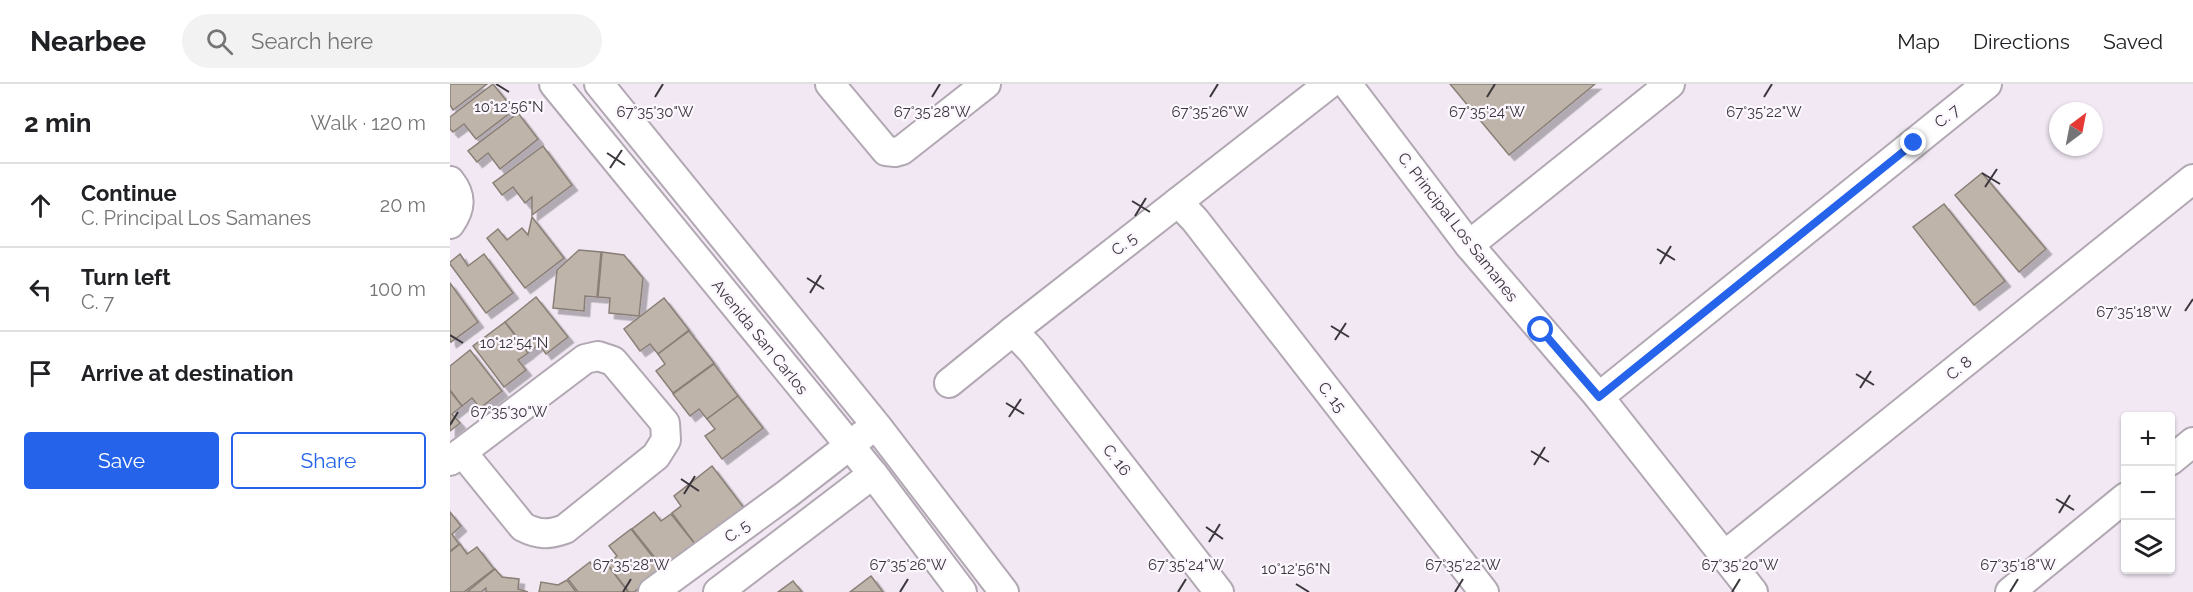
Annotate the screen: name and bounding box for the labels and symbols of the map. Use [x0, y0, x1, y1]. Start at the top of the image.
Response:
text: 10°12'56"N [474, 98, 544, 116]
street label: C. 7 [1931, 100, 1964, 132]
north arrow [2049, 102, 2103, 156]
text: 67°35'30"W [616, 103, 694, 121]
text: 67°35'28"W [894, 103, 971, 121]
text: 67°35'26"W [1172, 103, 1249, 121]
text: 67°35'24"W [1449, 103, 1525, 121]
text: 67°35'22"W [1726, 103, 1802, 121]
route end [1900, 129, 1926, 155]
street label: C. Principal Los Samanes [1394, 149, 1522, 306]
street label: C. 5 [1108, 228, 1141, 260]
street label: Avenida San Carlos [708, 276, 812, 398]
text: 67°35'18"W [2096, 303, 2172, 321]
route start [1527, 316, 1553, 342]
text: 10°12'54"N [480, 334, 548, 352]
street label: C. 8 [1942, 352, 1976, 384]
street label: C. 15 [1314, 378, 1350, 416]
text: 67°35'30"W [470, 403, 548, 421]
street label: C. 16 [1099, 441, 1135, 479]
street label: C. 5 [721, 515, 754, 547]
text: 67°35'28"W [593, 556, 670, 574]
text: 67°35'26"W [870, 556, 947, 574]
text: 67°35'24"W [1148, 556, 1224, 574]
text: 67°35'22"W [1425, 556, 1501, 574]
text: 67°35'20"W [1702, 556, 1779, 574]
text: 67°35'18"W [1980, 556, 2056, 574]
text: 10°12'56"N [1261, 560, 1331, 578]

